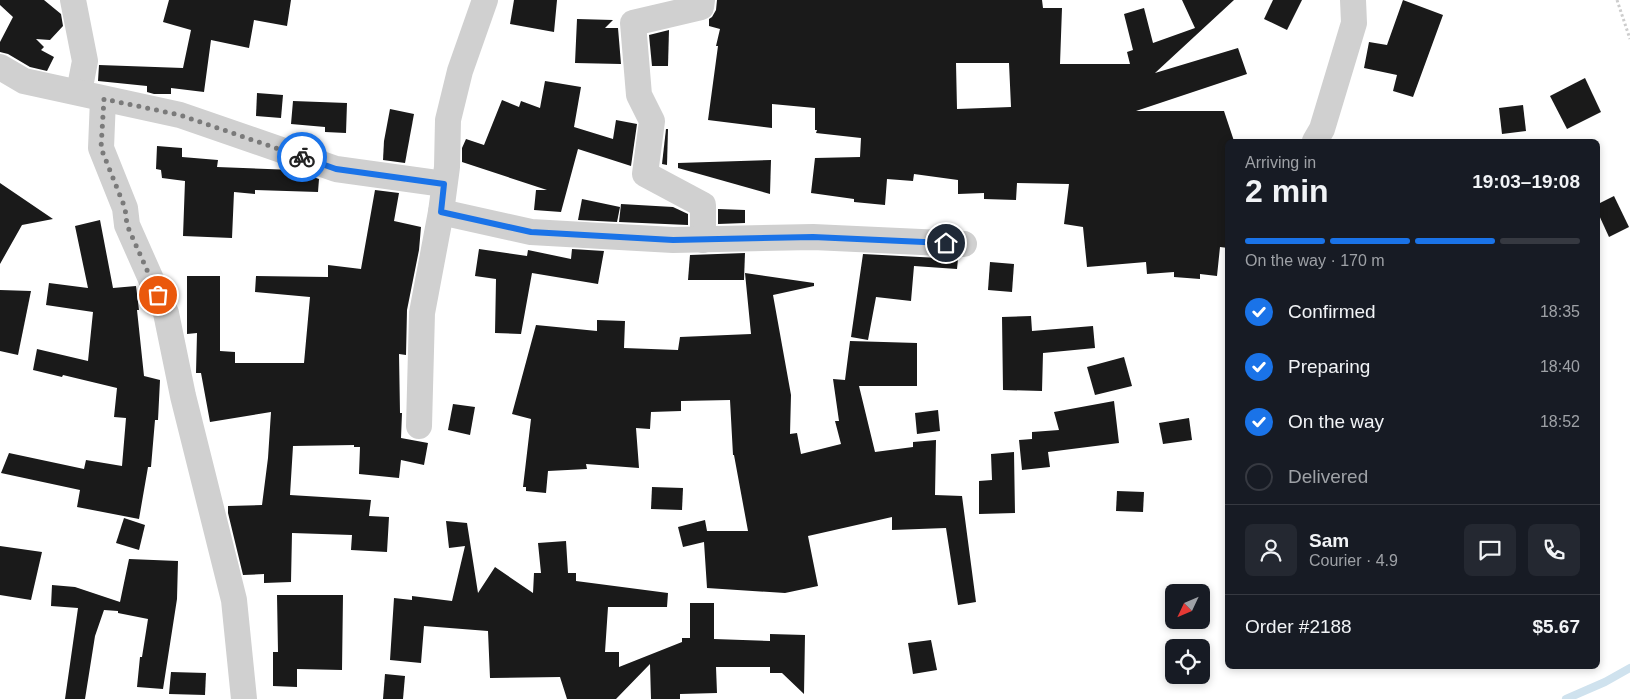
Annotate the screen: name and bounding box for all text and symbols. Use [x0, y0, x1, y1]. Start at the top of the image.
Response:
courier [277, 132, 327, 182]
icon: bike [288, 143, 316, 171]
text: Arriving in [1245, 154, 1316, 171]
text: 19:03–19:08 [1472, 171, 1580, 192]
text: 2 min [1245, 173, 1329, 209]
pin [925, 222, 967, 264]
icon: home [932, 229, 960, 257]
text: On the way · 170 m [1245, 252, 1385, 269]
pin [137, 274, 179, 316]
icon: bag [144, 281, 172, 309]
icon: check [1245, 298, 1273, 326]
text: Confirmed [1288, 301, 1376, 322]
text: 18:35 [1540, 303, 1580, 320]
icon: check [1245, 353, 1273, 381]
text: Preparing [1288, 356, 1370, 377]
text: 18:40 [1540, 358, 1580, 375]
icon: check [1245, 408, 1273, 436]
text: On the way [1288, 411, 1384, 432]
text: 18:52 [1540, 413, 1580, 430]
text: Delivered [1288, 466, 1368, 487]
button: person [1245, 524, 1297, 576]
button: chat [1464, 524, 1516, 576]
button: phone [1528, 524, 1580, 576]
text: Sam [1309, 530, 1349, 551]
text: Courier · 4.9 [1309, 552, 1398, 569]
north arrow [1165, 584, 1210, 629]
map controls [1165, 584, 1210, 684]
text: Order #2188 [1245, 616, 1352, 637]
text: $5.67 [1532, 616, 1580, 637]
button: locate [1165, 639, 1210, 684]

